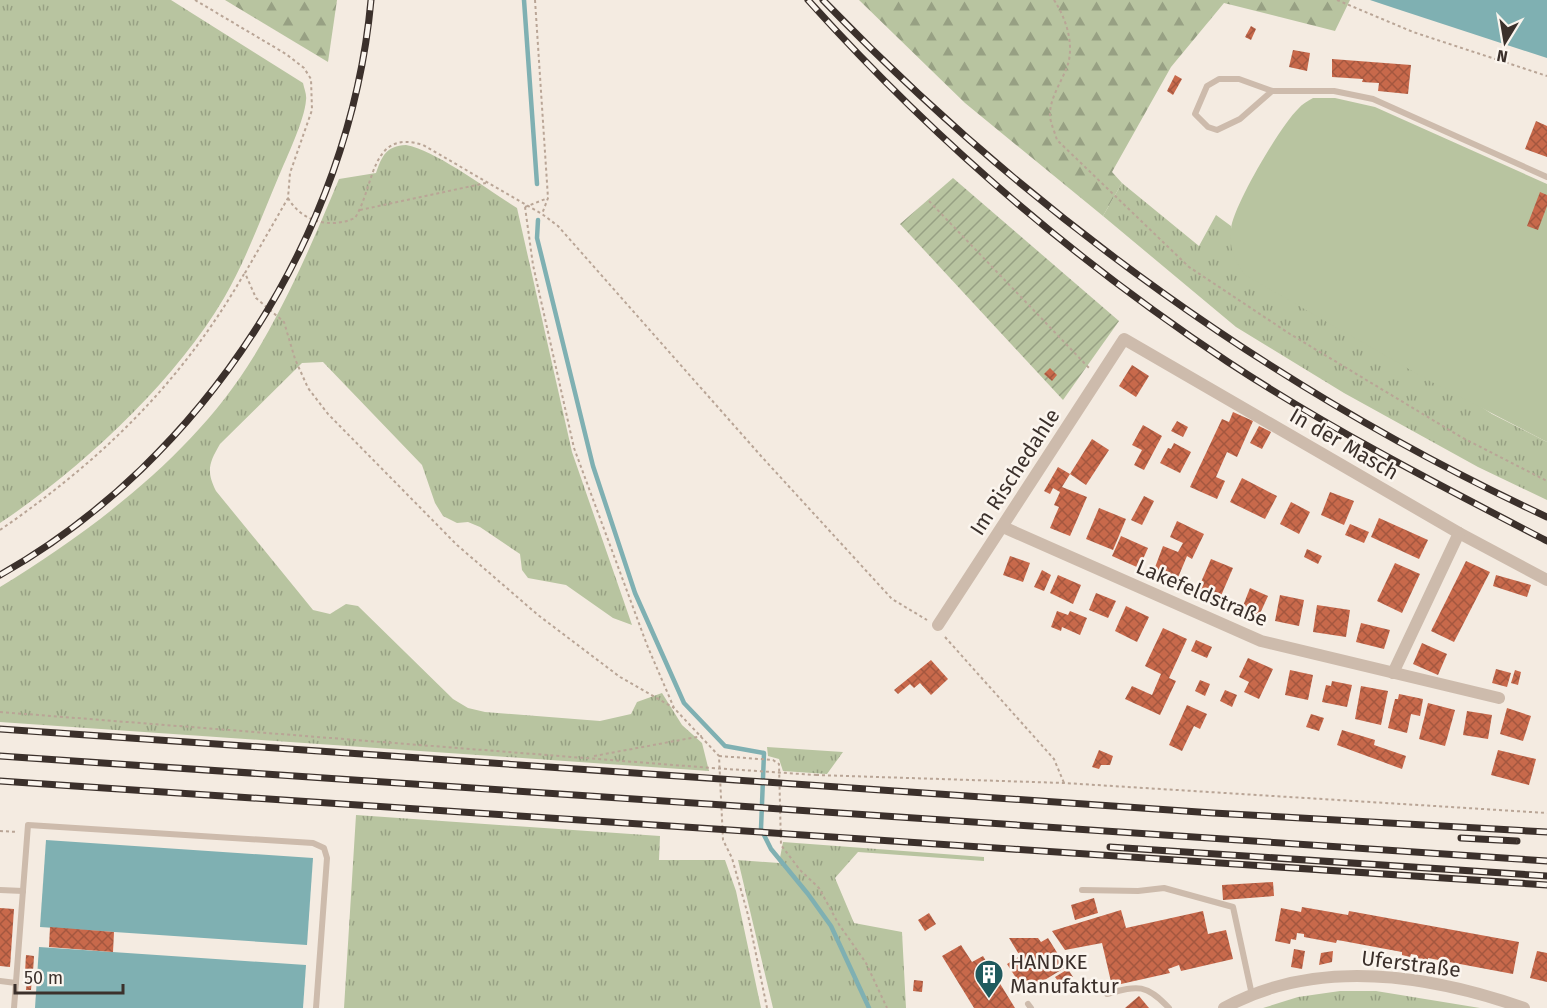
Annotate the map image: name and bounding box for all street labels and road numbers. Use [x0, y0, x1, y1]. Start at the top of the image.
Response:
street label: In der Masch [1285, 402, 1403, 486]
street label: Im Rischedahle [964, 404, 1066, 540]
street label: Lakefeldstraße [1132, 554, 1272, 632]
street label: Uferstraße [1360, 945, 1462, 983]

